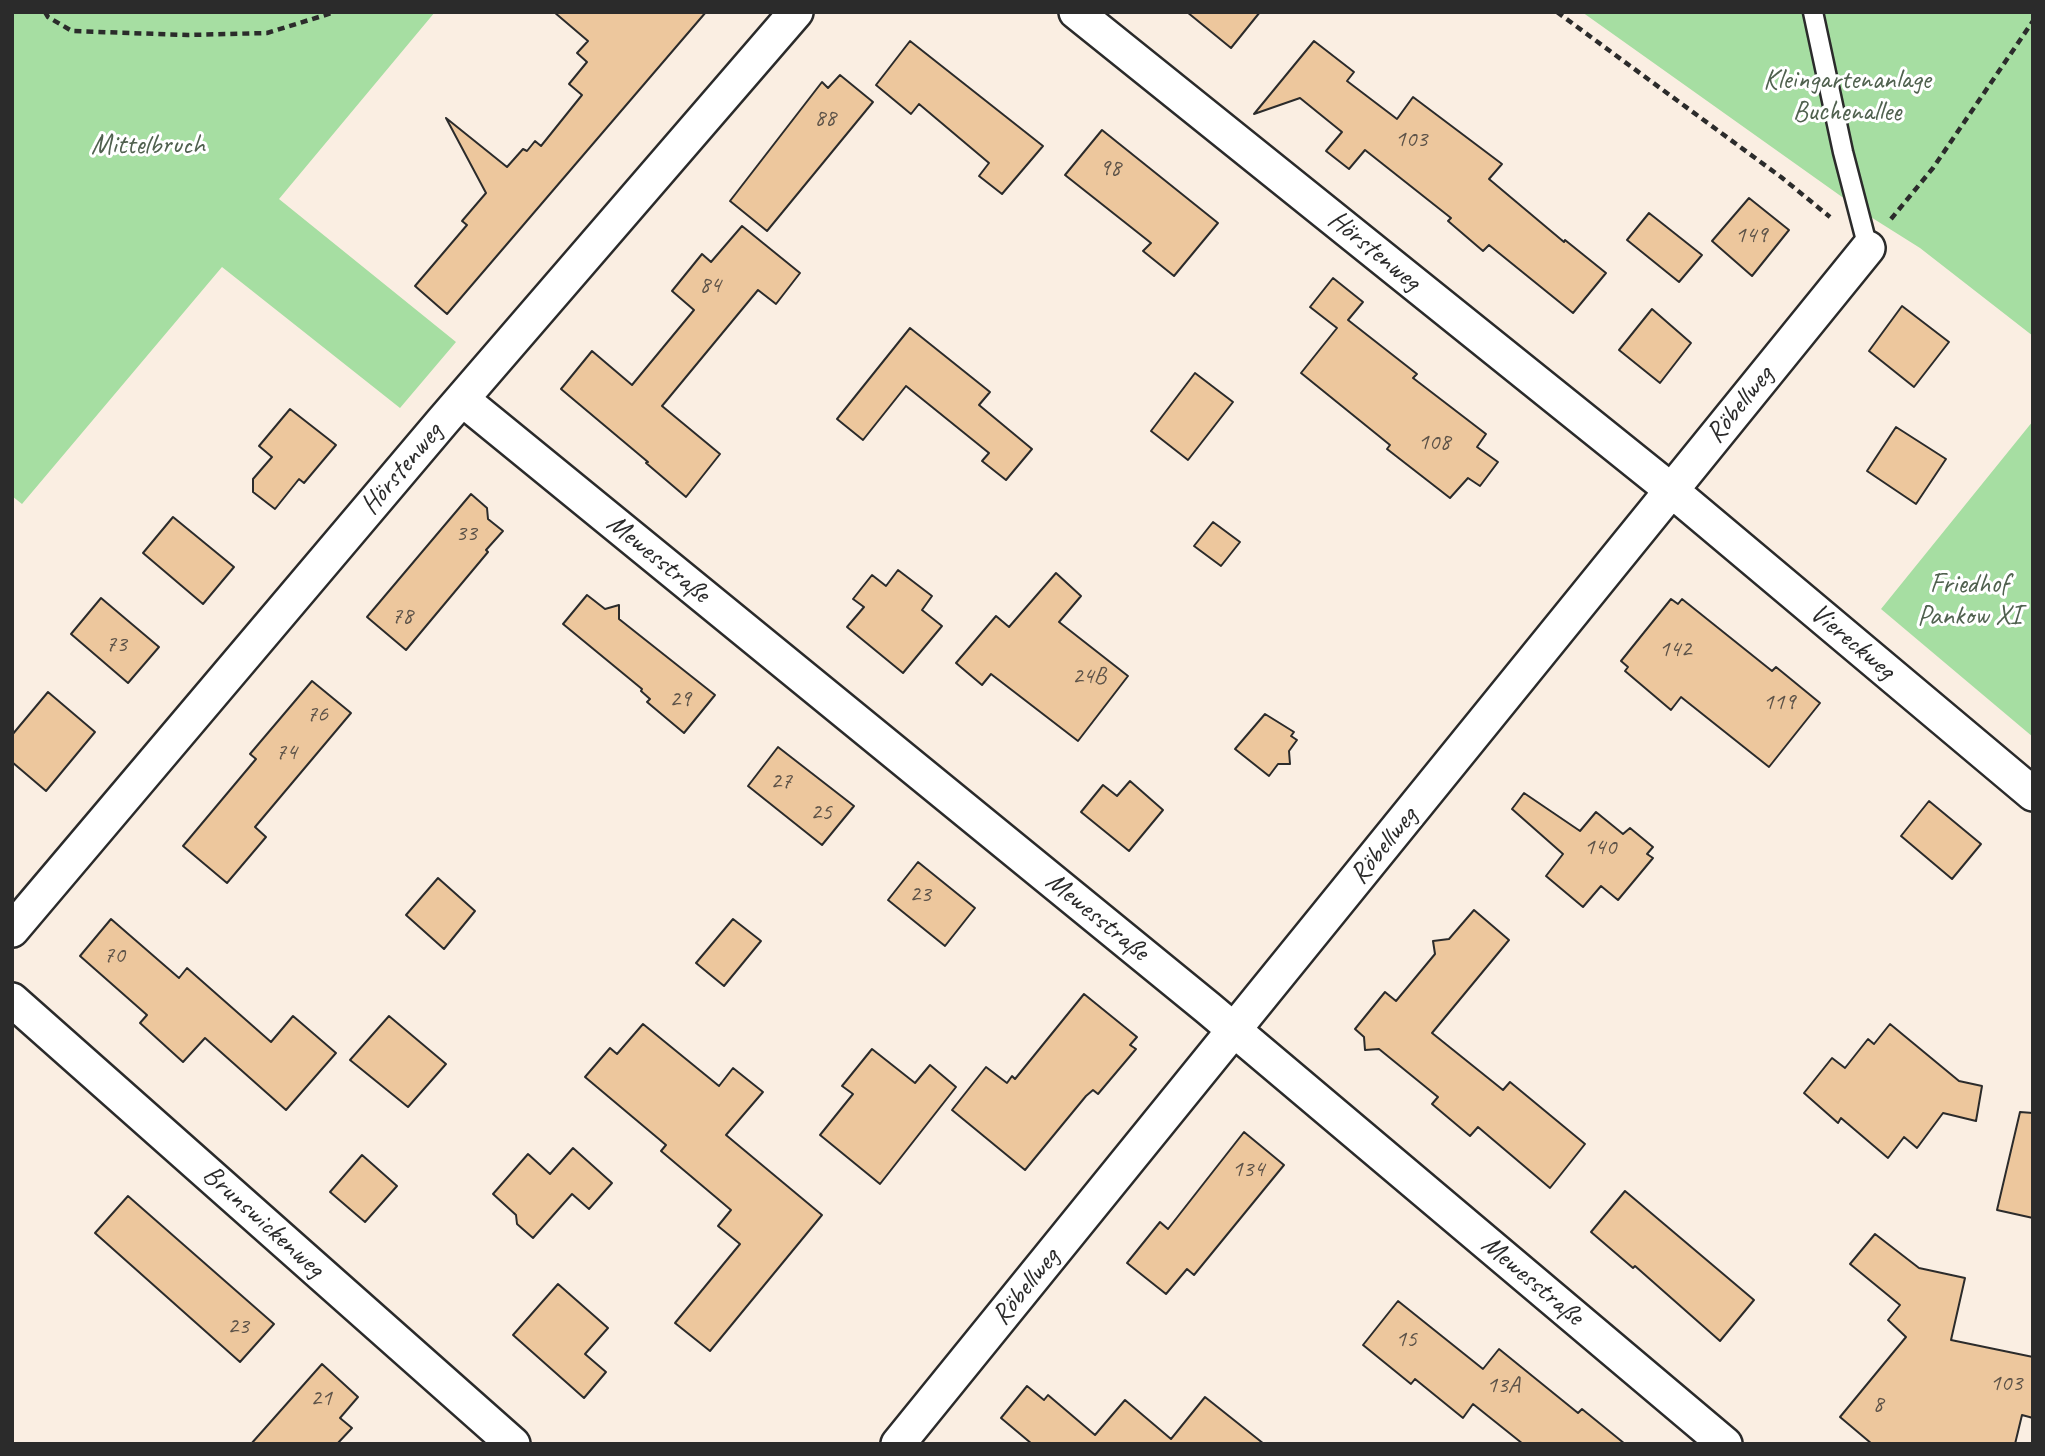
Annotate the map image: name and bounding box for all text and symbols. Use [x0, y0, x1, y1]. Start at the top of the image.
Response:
park label: Kleingartenanlage Buchenallee [1763, 64, 1931, 130]
house number: 88 [814, 105, 836, 133]
house number: 103 [1395, 126, 1427, 154]
park label: Mittelbruch [91, 129, 205, 163]
house number: 98 [1099, 155, 1121, 183]
street label: Hörstenweg [1321, 203, 1427, 299]
house number: 149 [1735, 222, 1767, 250]
house number: 84 [699, 272, 721, 300]
street label: Röbellweg [1699, 360, 1781, 450]
street label: Hörstenweg [354, 416, 450, 522]
house number: 108 [1418, 429, 1450, 457]
street label: Mewesstraße [600, 507, 716, 611]
house number: 33 [455, 520, 477, 548]
park label: Friedhof Pankow XI [1917, 568, 2021, 634]
street label: Viereckweg [1803, 597, 1901, 687]
house number: 78 [391, 603, 413, 631]
house number: 73 [105, 631, 127, 659]
house number: 142 [1659, 636, 1691, 664]
house number: 24B [1072, 663, 1106, 691]
house number: 29 [669, 686, 691, 714]
house number: 119 [1763, 689, 1795, 717]
house number: 76 [306, 701, 328, 729]
house number: 74 [275, 739, 297, 767]
house number: 27 [770, 768, 792, 796]
house number: 25 [810, 799, 832, 827]
street label: Röbellweg [1343, 801, 1425, 891]
house number: 140 [1584, 834, 1616, 862]
street label: Mewesstraße [1039, 865, 1155, 969]
house number: 23 [909, 881, 931, 909]
house number: 70 [103, 942, 125, 970]
house number: 134 [1232, 1156, 1264, 1184]
street label: Brunswickenweg [195, 1159, 331, 1285]
street label: Mewesstraße [1474, 1229, 1590, 1333]
street label: Röbellweg [985, 1242, 1067, 1332]
house number: 23 [227, 1313, 249, 1341]
house number: 15 [1395, 1326, 1417, 1354]
house number: 103 [1990, 1370, 2022, 1398]
house number: 13A [1486, 1372, 1520, 1400]
house number: 21 [310, 1385, 332, 1413]
house number: 8 [1873, 1391, 1883, 1419]

